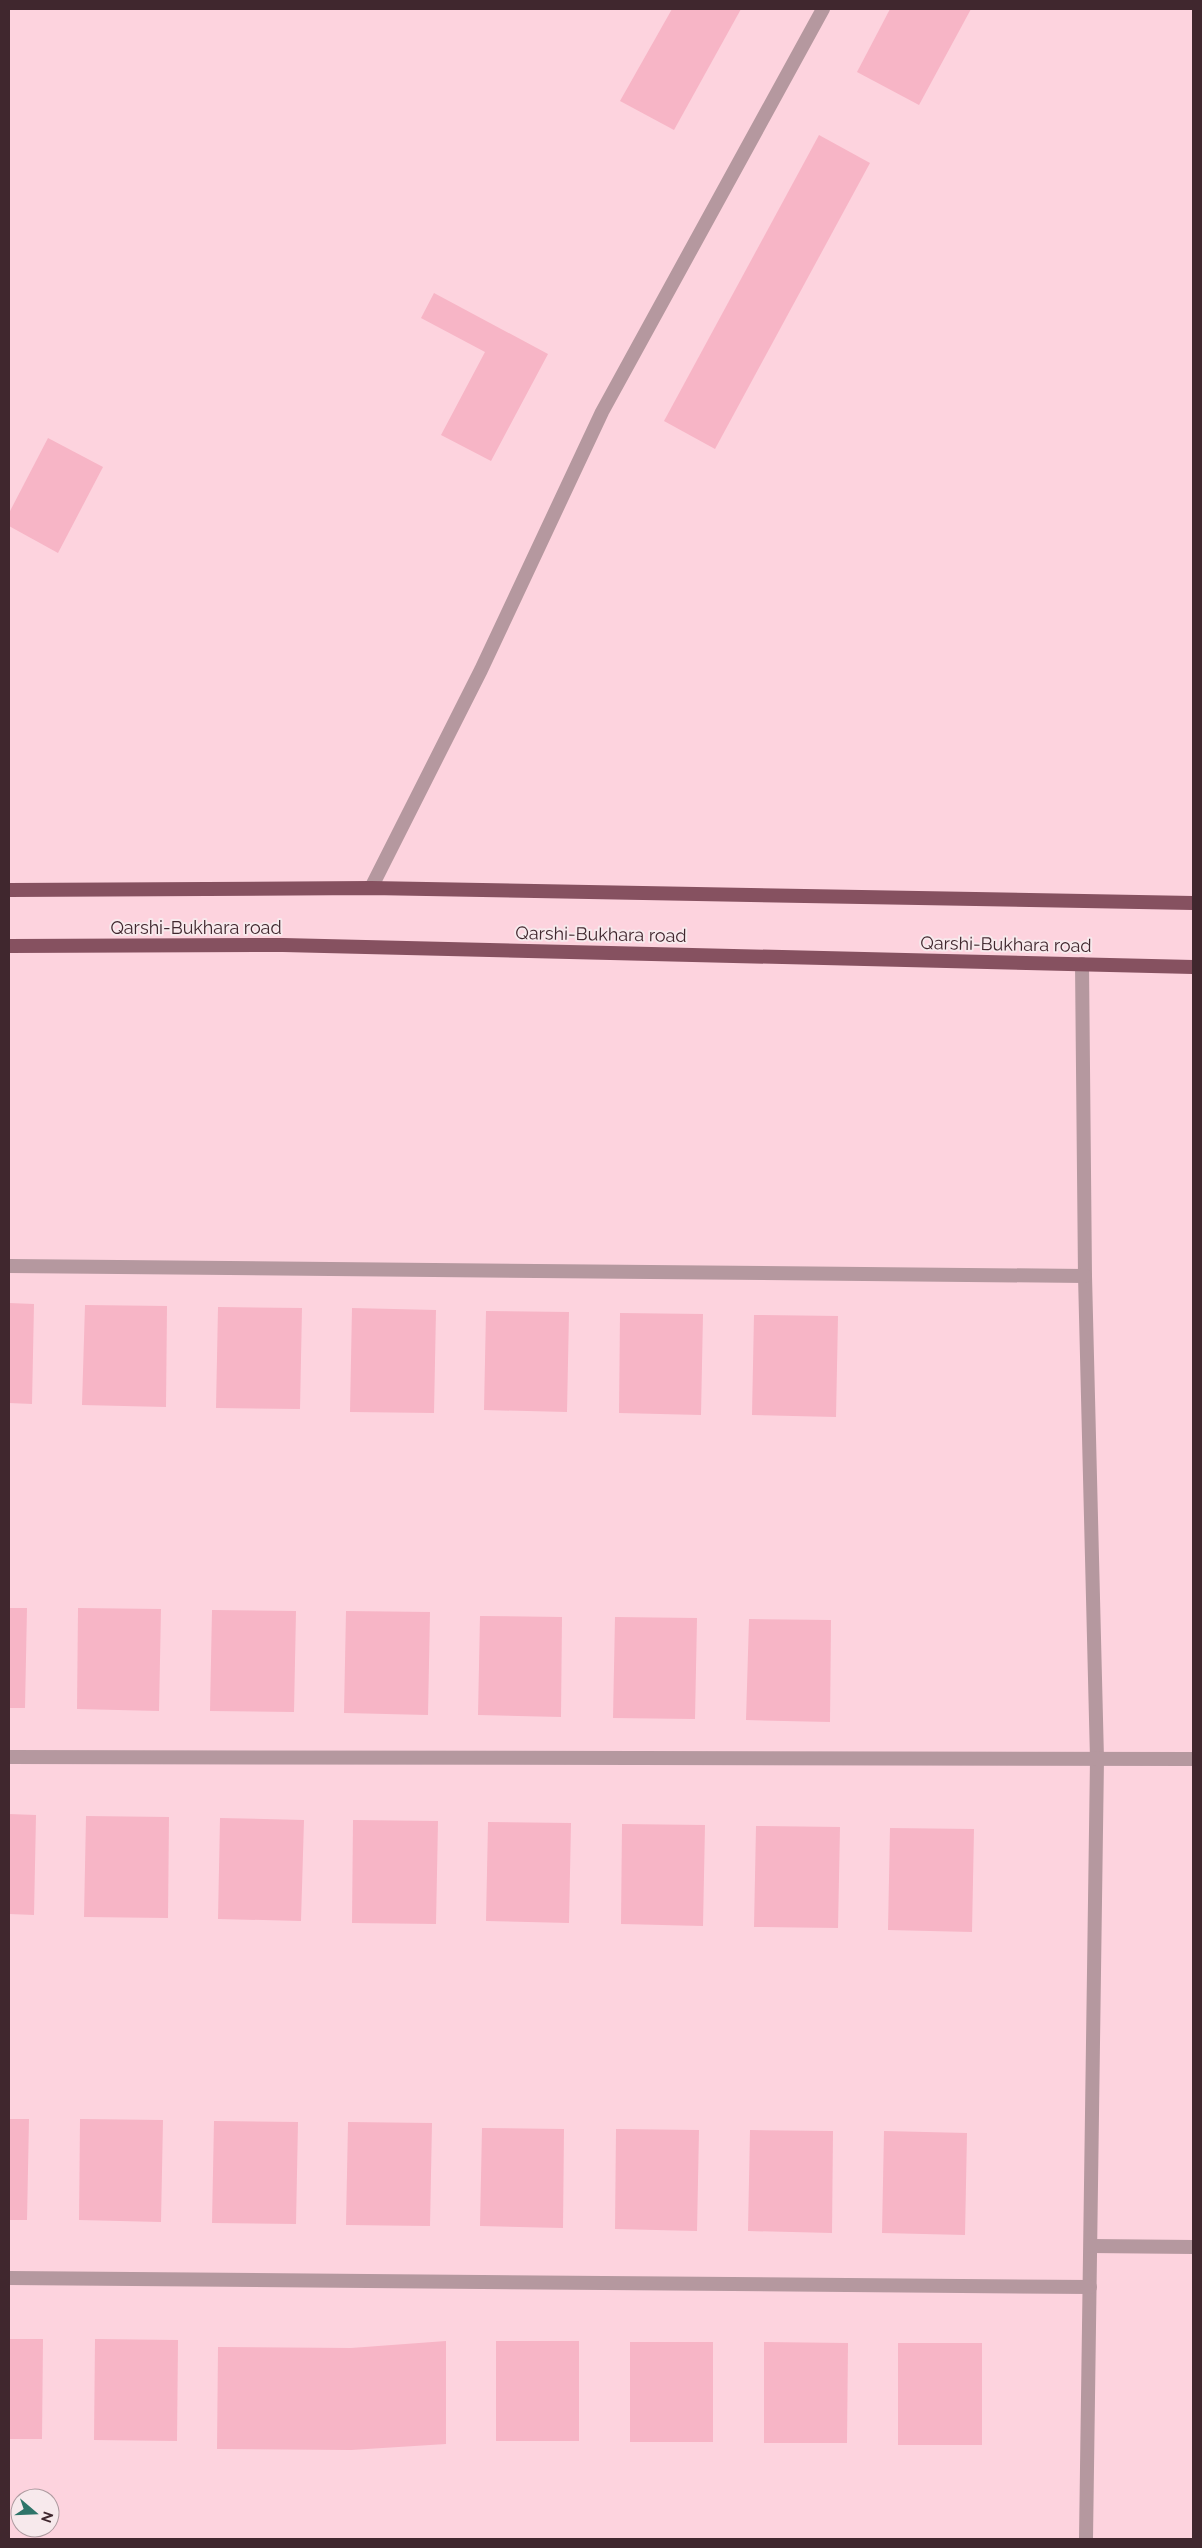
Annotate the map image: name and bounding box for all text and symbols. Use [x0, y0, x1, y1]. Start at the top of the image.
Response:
street label: Qarshi-Bukhara road [110, 917, 282, 938]
street label: Qarshi-Bukhara road [515, 922, 687, 946]
street label: Qarshi-Bukhara road [920, 932, 1092, 956]
north arrow [10, 2488, 60, 2538]
text: N [38, 2510, 57, 2525]

